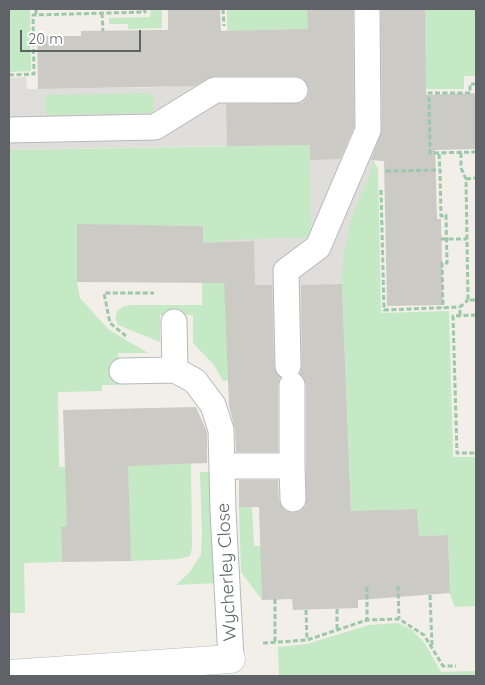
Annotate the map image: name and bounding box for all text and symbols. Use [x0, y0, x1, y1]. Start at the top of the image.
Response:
scale bar [22, 20, 144, 52]
text: 20 m [28, 29, 63, 48]
street label: Wycherley Close [213, 502, 241, 642]

